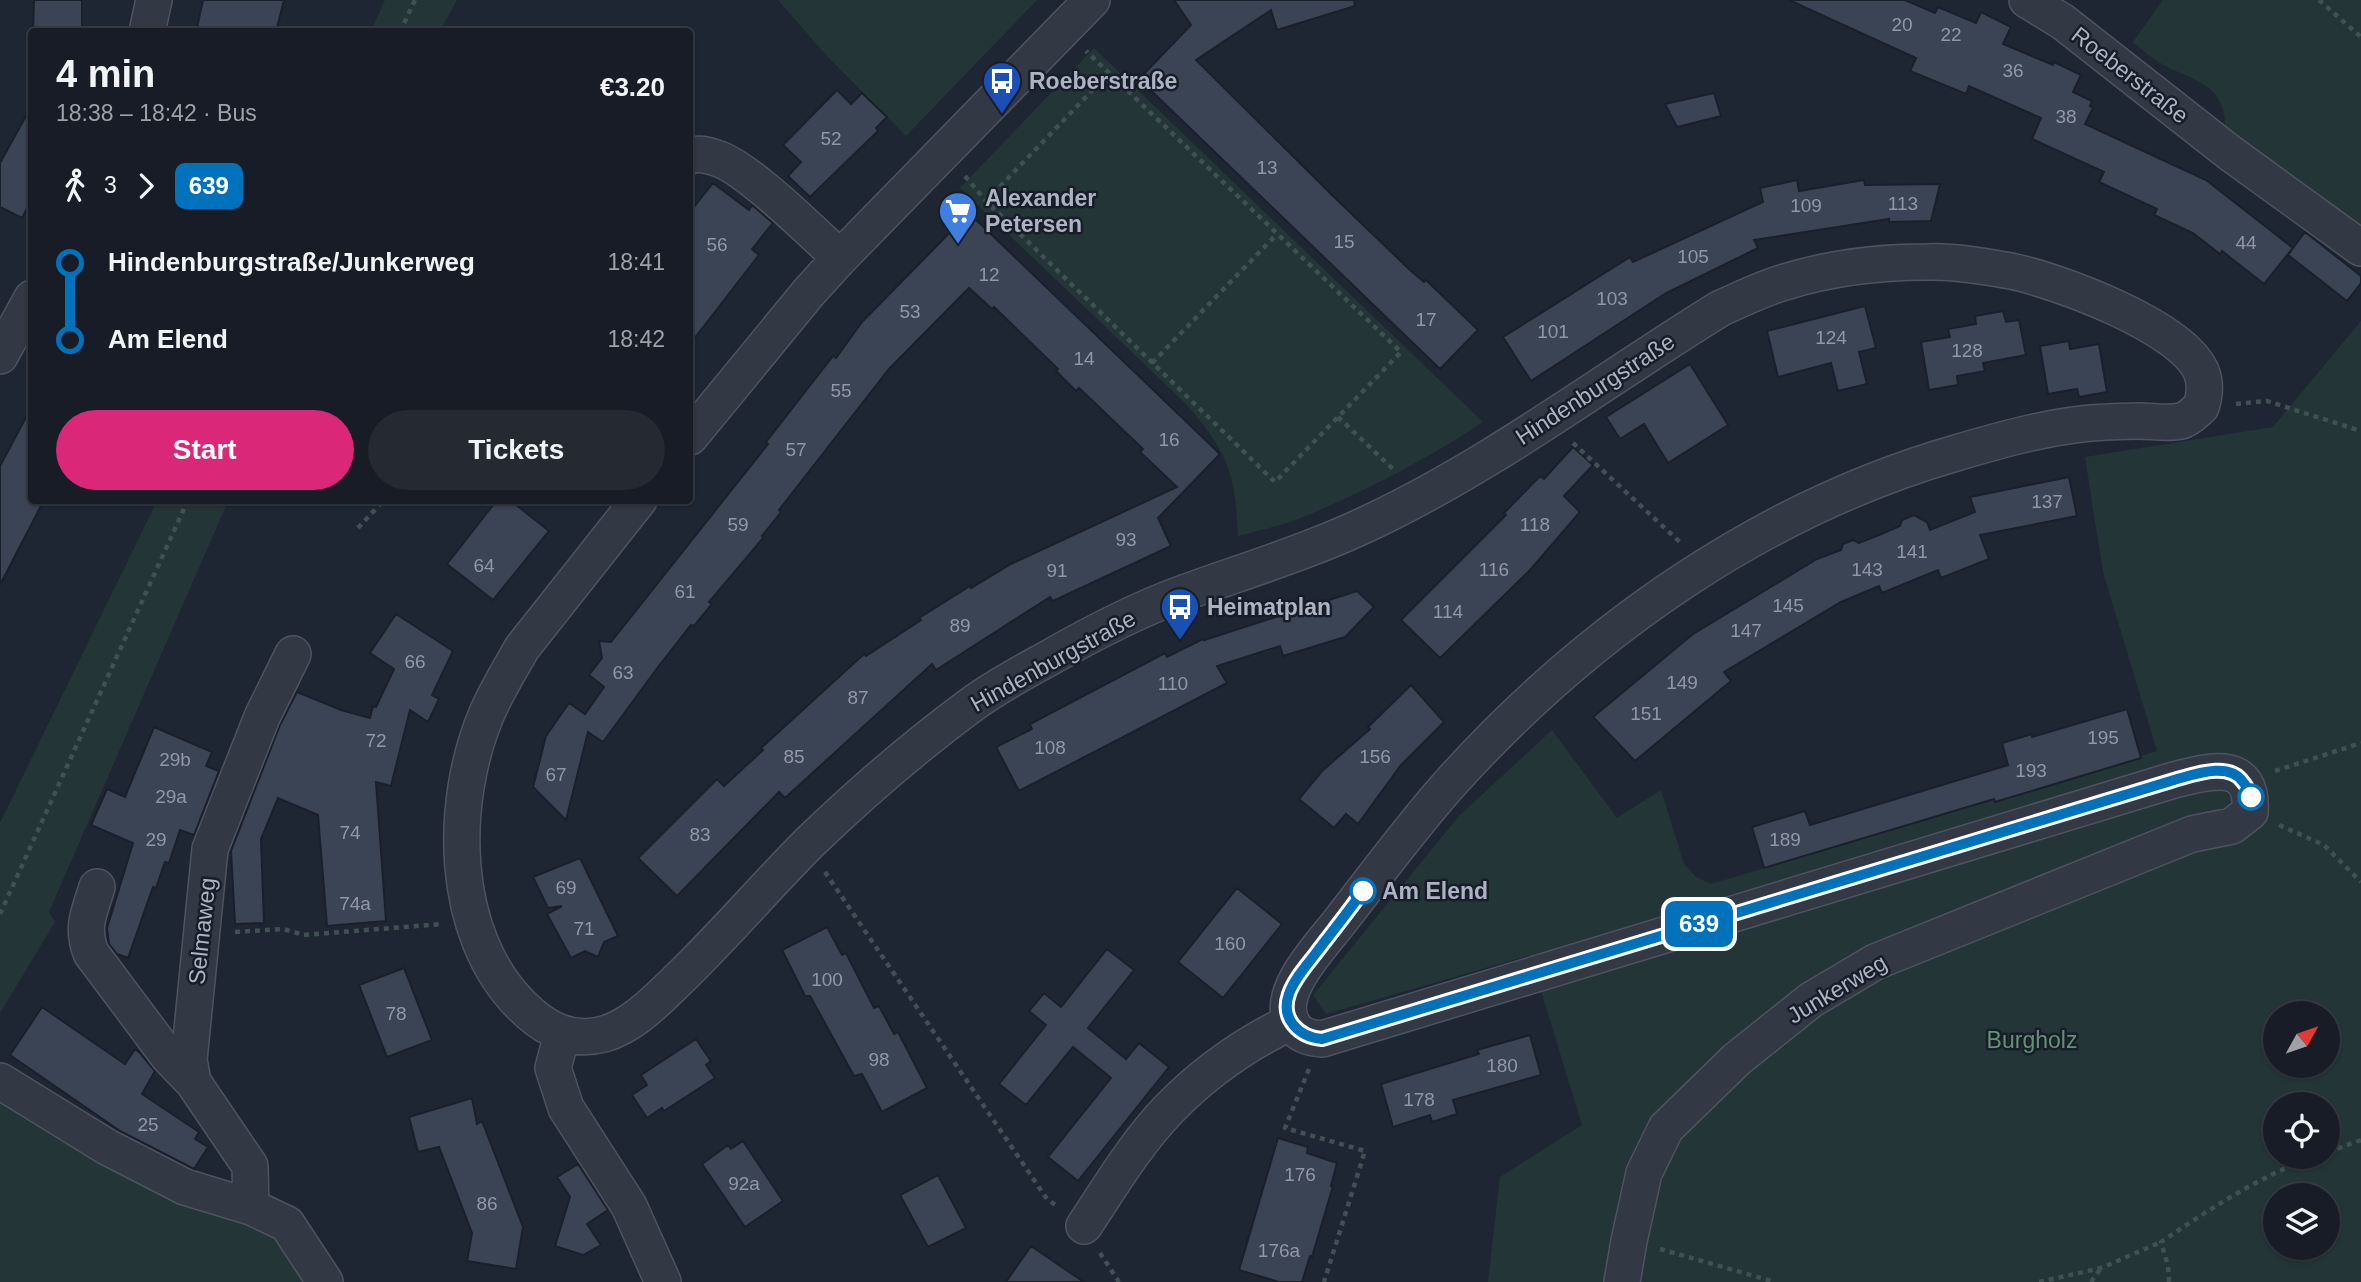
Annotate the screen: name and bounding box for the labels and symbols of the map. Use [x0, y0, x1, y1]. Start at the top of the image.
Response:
house number: 20 [1891, 14, 1913, 35]
street label: Roeberstraße [2067, 21, 2193, 129]
house number: 22 [1940, 24, 1962, 45]
bus stop icon: Roeberstraße [981, 60, 1023, 115]
house number: 36 [2002, 60, 2024, 81]
place label: Roeberstraße [1029, 68, 1177, 94]
house number: 38 [2055, 106, 2077, 127]
house number: 52 [820, 128, 842, 149]
house number: 13 [1256, 157, 1278, 178]
place label: Alexander Petersen [985, 185, 1096, 237]
supermarket icon: Alexander Petersen [937, 190, 979, 245]
house number: 113 [1888, 193, 1918, 214]
house number: 109 [1790, 195, 1822, 216]
house number: 15 [1333, 231, 1355, 252]
house number: 44 [2235, 232, 2257, 253]
house number: 56 [706, 234, 728, 255]
house number: 105 [1677, 246, 1709, 267]
house number: 12 [978, 264, 1000, 285]
house number: 103 [1596, 288, 1628, 309]
house number: 53 [899, 301, 921, 322]
house number: 17 [1415, 309, 1437, 330]
house number: 101 [1537, 321, 1569, 342]
house number: 124 [1815, 327, 1847, 348]
street label: Hindenburgstraße [1511, 328, 1679, 450]
house number: 128 [1951, 340, 1983, 361]
house number: 14 [1073, 348, 1095, 369]
house number: 55 [830, 380, 852, 401]
house number: 16 [1158, 429, 1180, 450]
house number: 57 [785, 439, 807, 460]
house number: 137 [2031, 491, 2063, 512]
house number: 59 [727, 514, 749, 535]
house number: 118 [1520, 514, 1550, 535]
house number: 93 [1115, 529, 1137, 550]
house number: 141 [1896, 541, 1928, 562]
house number: 64 [473, 555, 495, 576]
house number: 116 [1479, 559, 1509, 580]
house number: 143 [1851, 559, 1883, 580]
house number: 91 [1046, 560, 1068, 581]
house number: 61 [674, 581, 696, 602]
bus stop icon: Heimatplan [1159, 586, 1201, 641]
place label: Heimatplan [1207, 594, 1331, 620]
house number: 145 [1772, 595, 1804, 616]
house number: 114 [1433, 601, 1464, 622]
street label: Hindenburgstraße [966, 605, 1140, 717]
house number: 89 [949, 615, 971, 636]
house number: 147 [1730, 620, 1762, 641]
house number: 66 [404, 651, 426, 672]
house number: 63 [612, 662, 634, 683]
house number: 149 [1666, 672, 1698, 693]
house number: 110 [1158, 673, 1188, 694]
house number: 87 [847, 687, 869, 708]
house number: 151 [1630, 703, 1662, 724]
house number: 195 [2087, 727, 2119, 748]
house number: 72 [365, 730, 387, 751]
house number: 108 [1034, 737, 1066, 758]
house number: 85 [783, 746, 805, 767]
house number: 156 [1359, 746, 1391, 767]
house number: 29b [159, 749, 191, 770]
house number: 193 [2015, 760, 2047, 781]
house number: 67 [545, 764, 567, 785]
unlabelled marker [2238, 784, 2264, 810]
house number: 29a [155, 786, 187, 807]
house number: 74 [339, 822, 361, 843]
house number: 83 [689, 824, 711, 845]
house number: 29 [145, 829, 167, 850]
house number: 189 [1769, 829, 1801, 850]
street label: Selmaweg [183, 876, 221, 986]
house number: 69 [555, 877, 577, 898]
marker: Am Elend [1350, 878, 1376, 904]
place label: Am Elend [1382, 878, 1488, 904]
house number: 74a [339, 893, 371, 914]
line badge: 639 [1659, 901, 1739, 947]
house number: 71 [573, 918, 595, 939]
house number: 160 [1214, 933, 1246, 954]
street label: Junkerweg [1783, 949, 1891, 1029]
house number: 100 [811, 969, 843, 990]
north arrow [2263, 1001, 2340, 1078]
house number: 78 [385, 1003, 407, 1024]
park label: Burgholz [1987, 1027, 2077, 1053]
house number: 98 [868, 1049, 890, 1070]
house number: 180 [1486, 1055, 1518, 1076]
house number: 178 [1403, 1089, 1435, 1110]
house number: 25 [137, 1114, 159, 1135]
house number: 176 [1284, 1164, 1316, 1185]
house number: 92a [728, 1173, 760, 1194]
house number: 86 [476, 1193, 498, 1214]
house number: 176a [1258, 1240, 1301, 1261]

